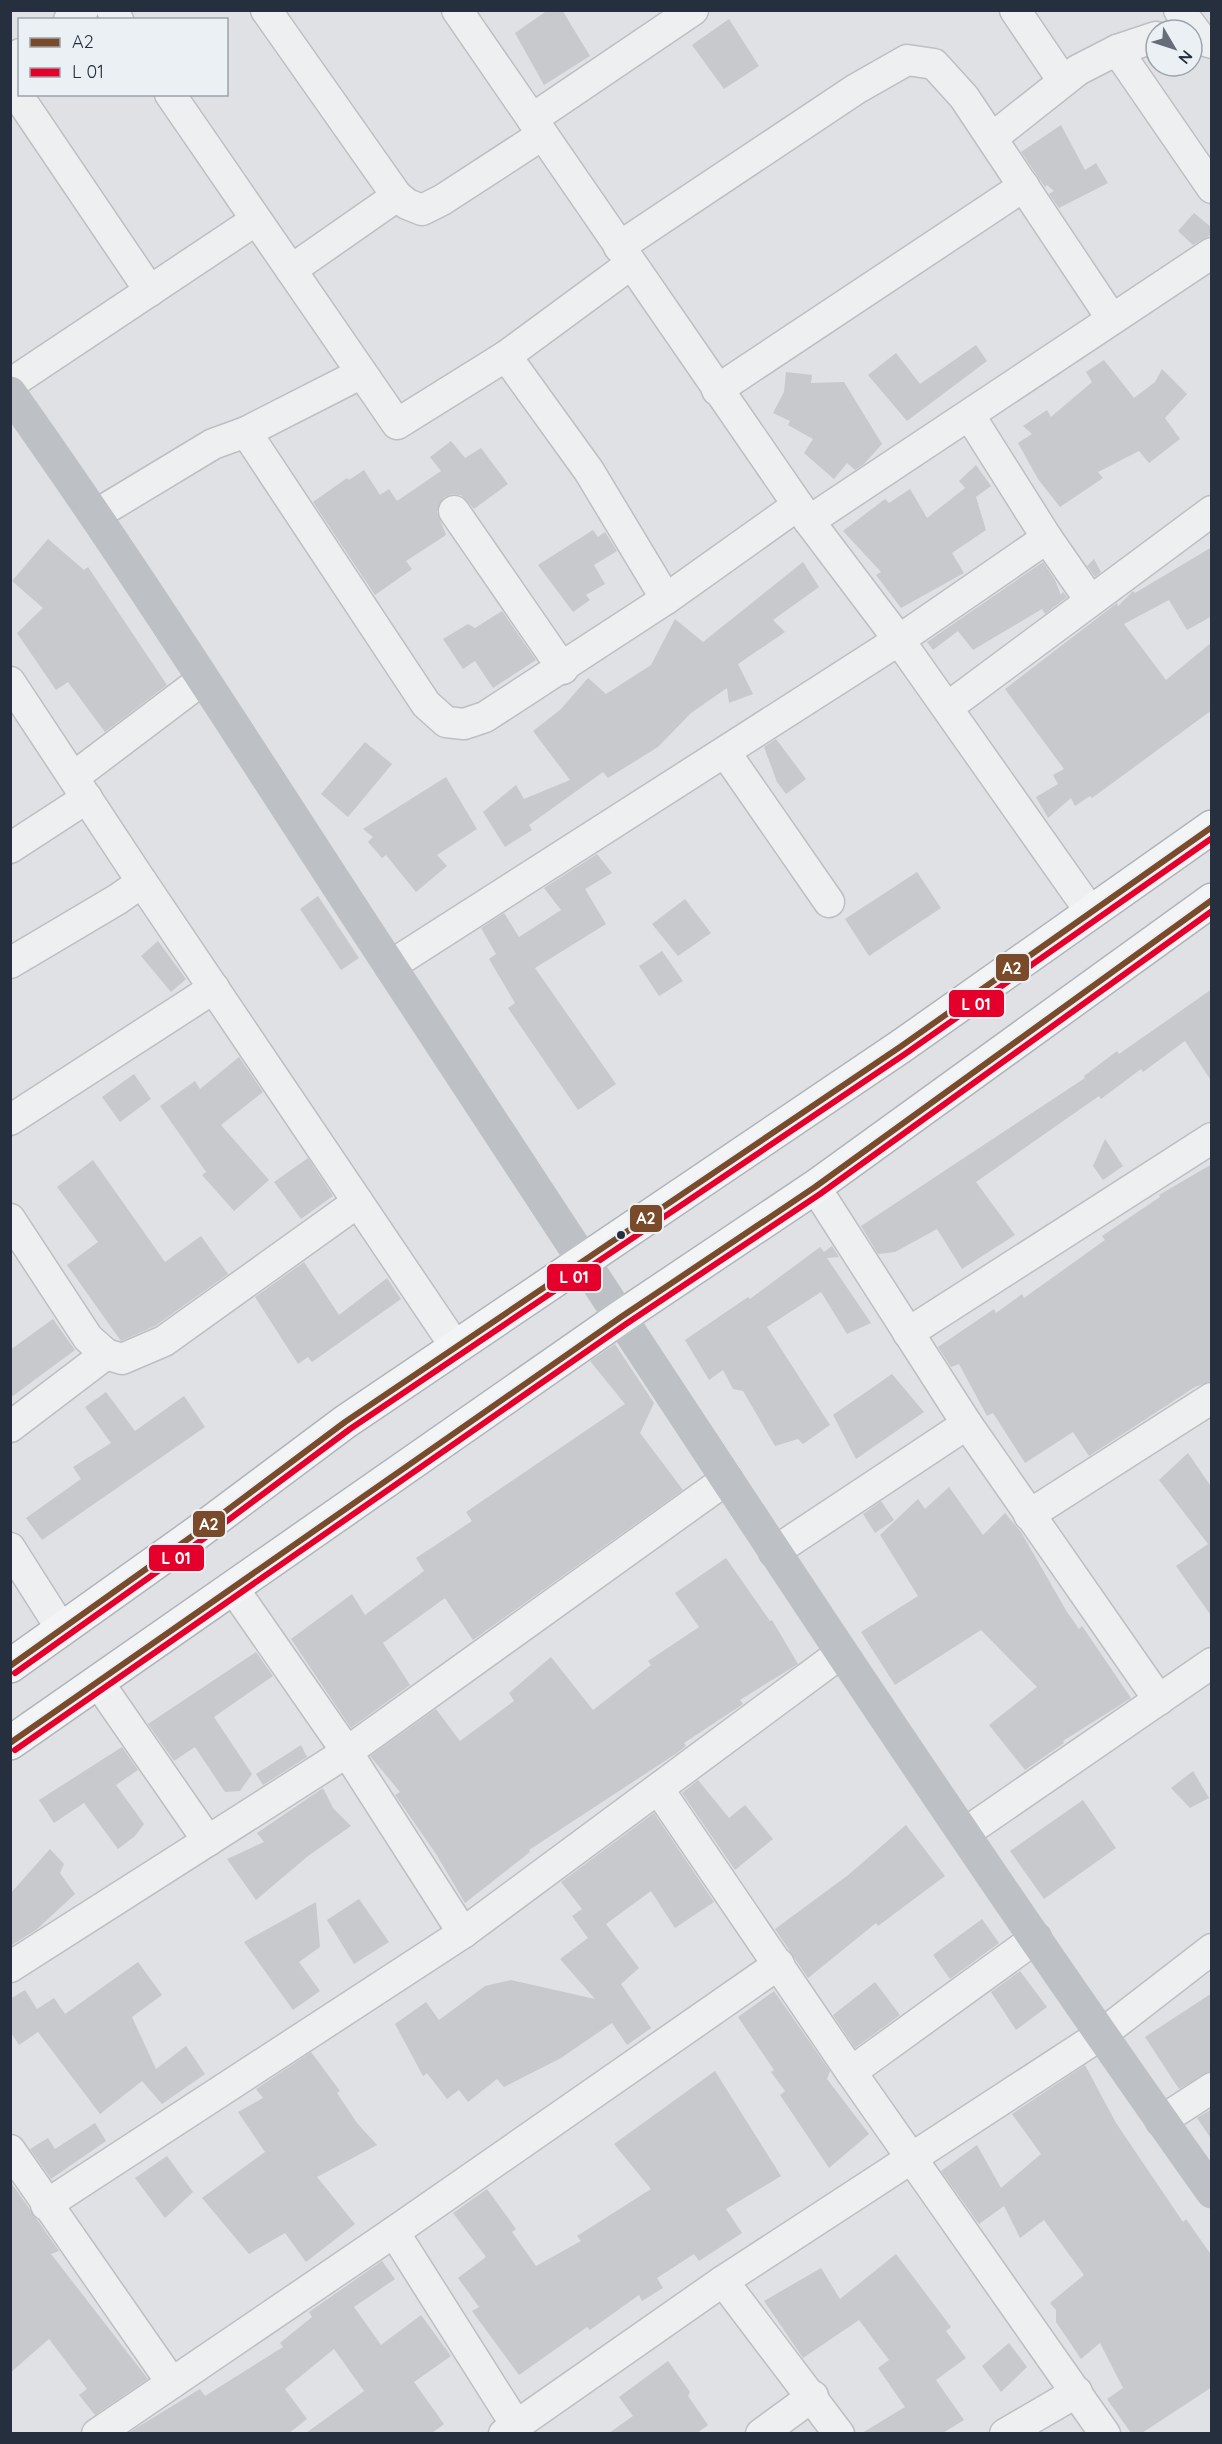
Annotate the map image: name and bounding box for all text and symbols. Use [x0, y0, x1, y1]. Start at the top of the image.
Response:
legend [18, 18, 228, 96]
north arrow [1144, 18, 1204, 78]
text: A2 [72, 30, 94, 53]
text: N [1174, 47, 1197, 68]
text: L 01 [72, 60, 104, 83]
line badge: A2 [995, 953, 1030, 982]
text: A2 [1002, 958, 1022, 978]
line badge: L 01 [948, 989, 1005, 1018]
text: L 01 [961, 994, 991, 1014]
line badge: A2 [629, 1204, 663, 1233]
text: A2 [636, 1208, 656, 1228]
unlabelled marker [615, 1229, 627, 1241]
line badge: L 01 [546, 1263, 602, 1292]
text: L 01 [559, 1267, 589, 1287]
line badge: A2 [192, 1510, 226, 1538]
text: A2 [199, 1514, 219, 1534]
line badge: L 01 [148, 1544, 205, 1572]
text: L 01 [161, 1548, 191, 1568]

